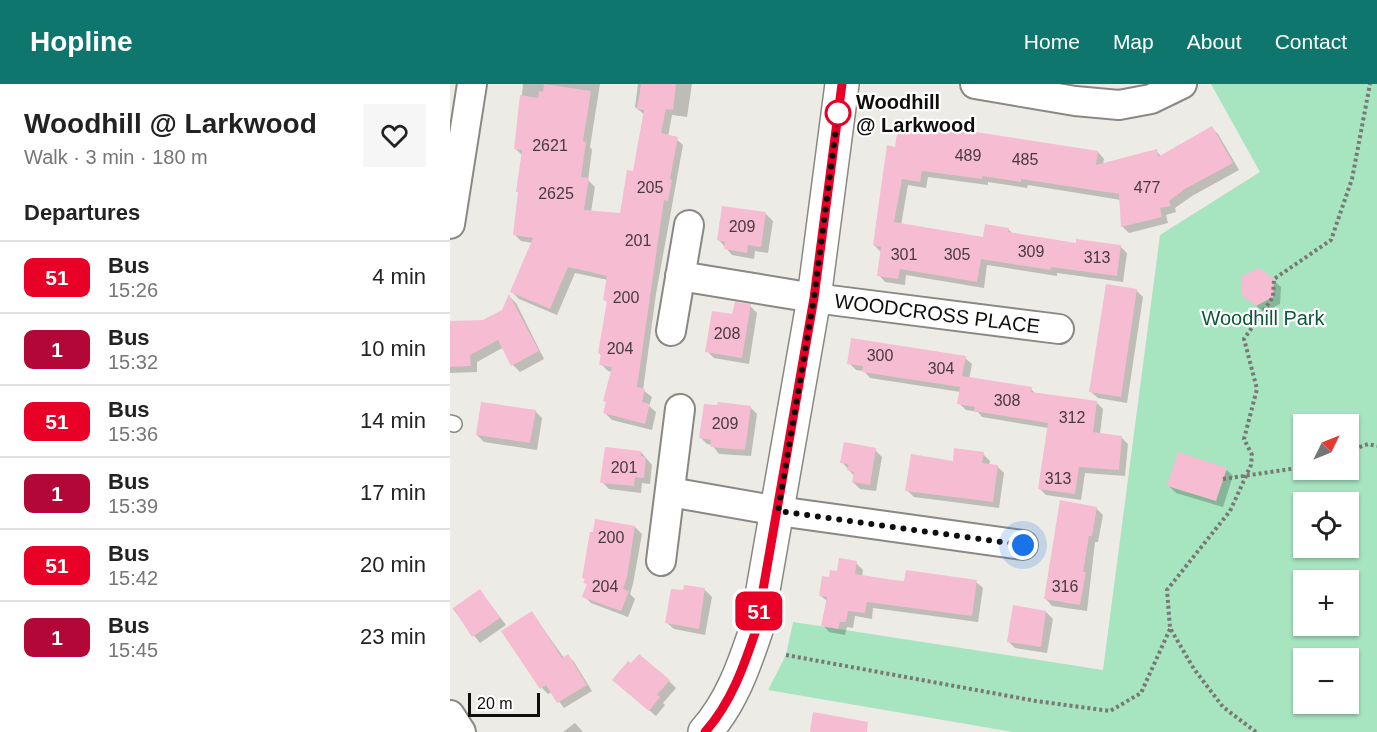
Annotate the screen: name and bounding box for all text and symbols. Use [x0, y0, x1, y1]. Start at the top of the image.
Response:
text: Hopline [30, 26, 133, 57]
text: Home [1024, 30, 1080, 53]
text: Map [1113, 30, 1154, 53]
text: About [1187, 30, 1242, 53]
text: Contact [1275, 30, 1347, 53]
place label: Woodhill @ Larkwood [856, 91, 976, 136]
marker: Woodhill @ Larkwood [825, 100, 851, 126]
button: heart [363, 104, 426, 167]
text: Woodhill @ Larkwood [24, 108, 317, 139]
house number: 2621 [532, 137, 568, 154]
text: Walk · 3 min · 180 m [24, 146, 208, 168]
house number: 489 [955, 147, 981, 164]
house number: 485 [1012, 151, 1038, 168]
house number: 205 [637, 179, 663, 196]
house number: 477 [1134, 179, 1160, 196]
house number: 2625 [538, 185, 574, 202]
text: Departures [24, 200, 140, 225]
house number: 209 [729, 218, 755, 235]
house number: 201 [625, 232, 651, 249]
house number: 309 [1018, 243, 1044, 260]
house number: 301 [891, 246, 917, 263]
house number: 305 [944, 246, 970, 263]
house number: 313 [1084, 249, 1110, 266]
text: Bus [108, 253, 150, 278]
text: 4 min [372, 264, 426, 289]
text: 51 [45, 266, 69, 289]
text: 15:26 [108, 279, 158, 301]
house number: 200 [613, 289, 639, 306]
street label: WOODCROSS PLACE [833, 290, 1041, 337]
park label: Woodhill Park [1201, 307, 1326, 329]
text: Bus [108, 325, 150, 350]
house number: 208 [714, 325, 740, 342]
text: 10 min [360, 336, 426, 361]
text: 1 [51, 338, 63, 361]
house number: 204 [607, 340, 633, 357]
house number: 300 [867, 347, 893, 364]
text: 15:32 [108, 351, 158, 373]
house number: 304 [928, 360, 954, 377]
house number: 308 [994, 392, 1020, 409]
text: Bus [108, 397, 150, 422]
text: 14 min [360, 408, 426, 433]
house number: 312 [1059, 409, 1085, 426]
text: 51 [45, 410, 69, 433]
north arrow [1293, 414, 1359, 480]
map controls [1293, 414, 1359, 714]
house number: 209 [712, 415, 738, 432]
text: 15:36 [108, 423, 158, 445]
house number: 201 [611, 459, 637, 476]
text: Bus [108, 469, 150, 494]
house number: 313 [1045, 470, 1071, 487]
text: 17 min [360, 480, 426, 505]
text: 1 [51, 482, 63, 505]
button: locate [1293, 492, 1359, 558]
text: 15:39 [108, 495, 158, 517]
house number: 200 [598, 529, 624, 546]
your location [1008, 530, 1038, 560]
text: Bus [108, 541, 150, 566]
text: 20 min [360, 552, 426, 577]
text: 51 [45, 554, 69, 577]
text: 15:42 [108, 567, 158, 589]
button: + [1293, 570, 1359, 636]
house number: 204 [592, 578, 618, 595]
house number: 316 [1052, 578, 1078, 595]
line badge: 51 [732, 592, 786, 630]
text: 51 [747, 600, 771, 623]
text: Bus [108, 613, 150, 638]
text: 23 min [360, 624, 426, 649]
text: 1 [51, 626, 63, 649]
text: 15:45 [108, 639, 158, 661]
button: − [1293, 648, 1359, 714]
scale bar [468, 690, 540, 718]
text: 20 m [477, 695, 513, 712]

